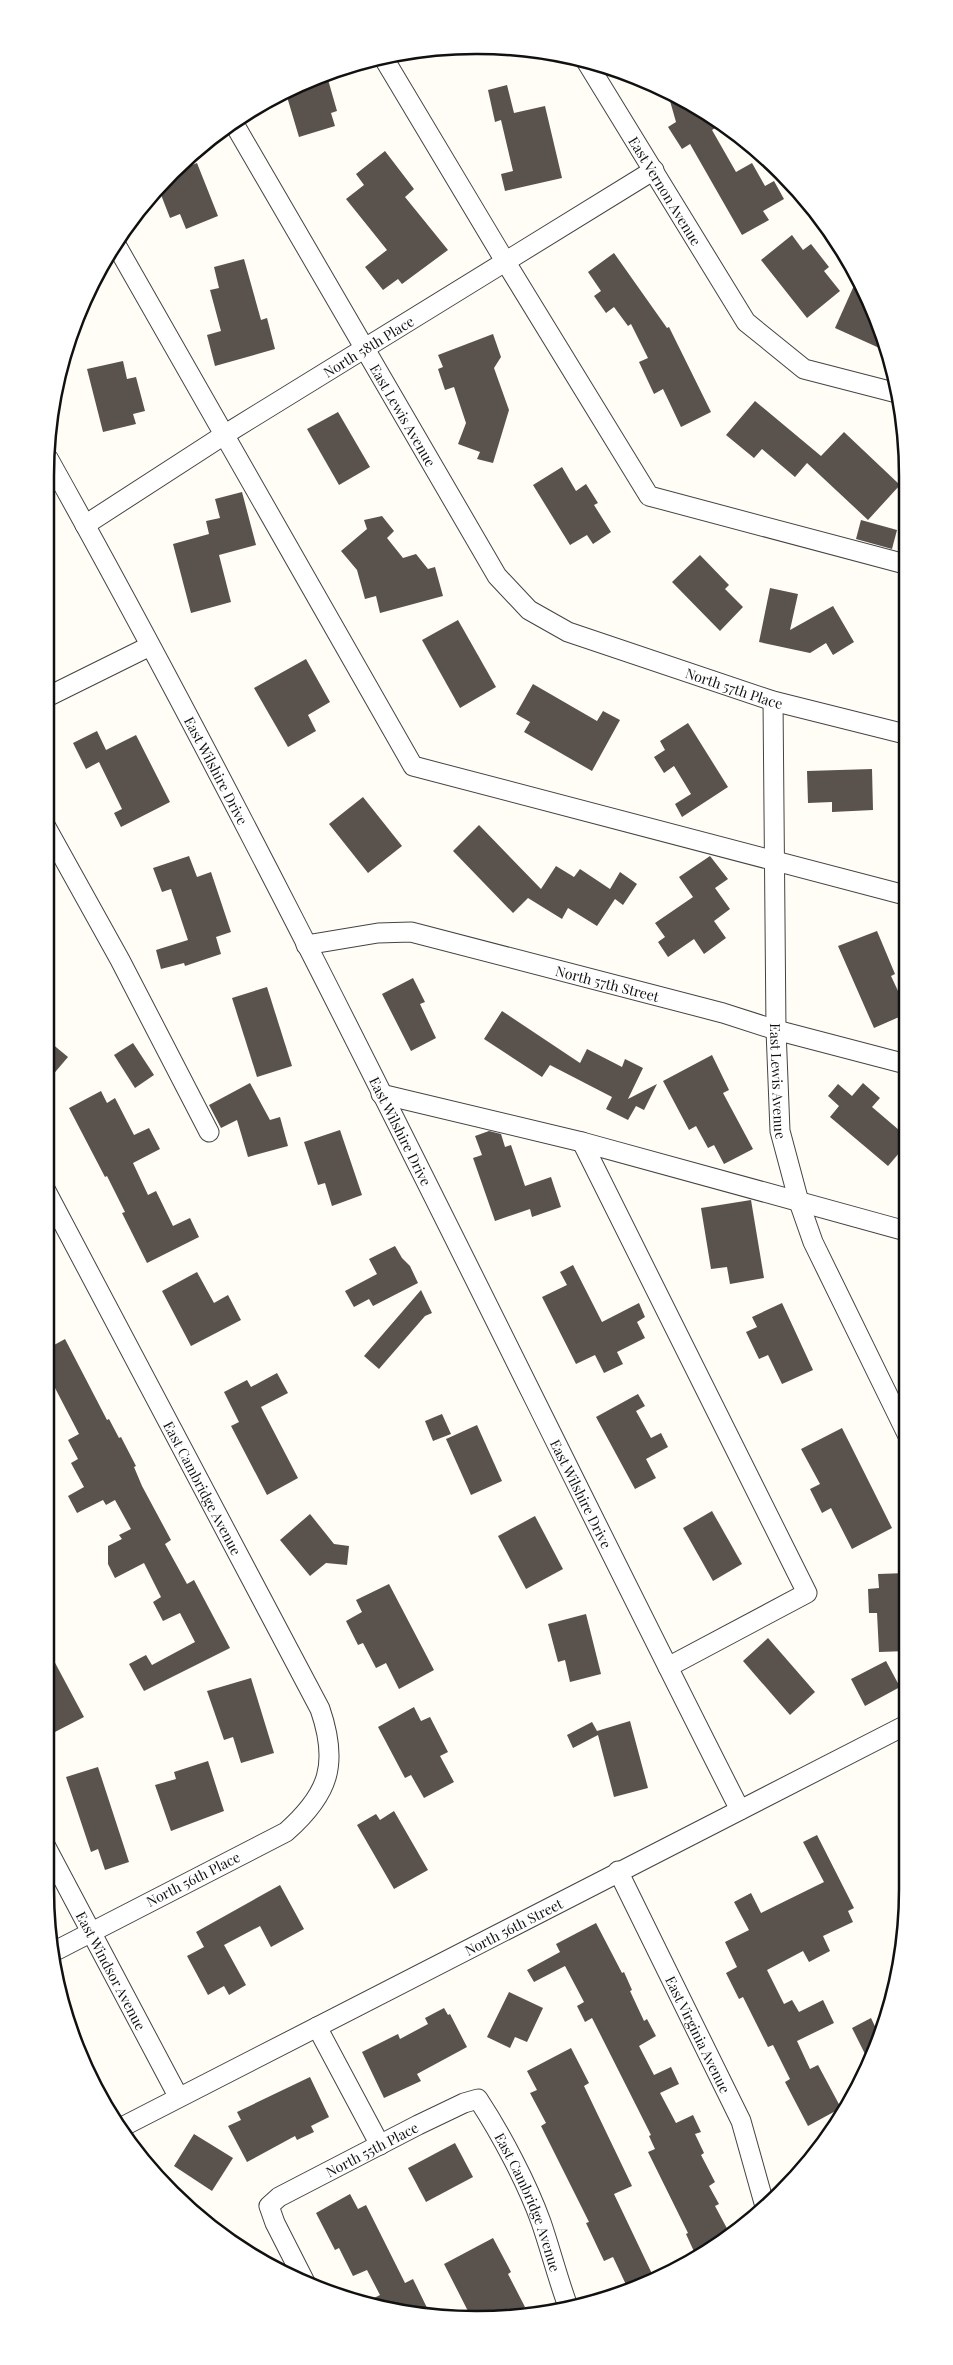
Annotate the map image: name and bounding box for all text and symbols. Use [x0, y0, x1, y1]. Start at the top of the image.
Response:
street label: East Vernon Avenue [625, 133, 706, 249]
street label: North 58th Place [319, 311, 417, 381]
street label: East Lewis Avenue [366, 360, 441, 470]
street label: North 57th Place [683, 663, 785, 713]
street label: East Wilshire Drive [180, 713, 253, 828]
street label: North 57th Street [554, 960, 662, 1006]
street label: East Lewis Avenue [766, 1023, 791, 1141]
street label: East Wilshire Drive [366, 1073, 436, 1189]
street label: East Cambridge Avenue [160, 1417, 246, 1558]
street label: East Wilshire Drive [546, 1436, 617, 1551]
street label: North 56th Place [143, 1847, 243, 1911]
street label: North 56th Street [461, 1893, 566, 1959]
street label: East Windsor Avenue [72, 1908, 151, 2033]
street label: East Virginia Avenue [661, 1973, 735, 2096]
street label: North 55th Place [322, 2117, 421, 2181]
street label: East Cambridge Avenue [491, 2129, 565, 2274]

